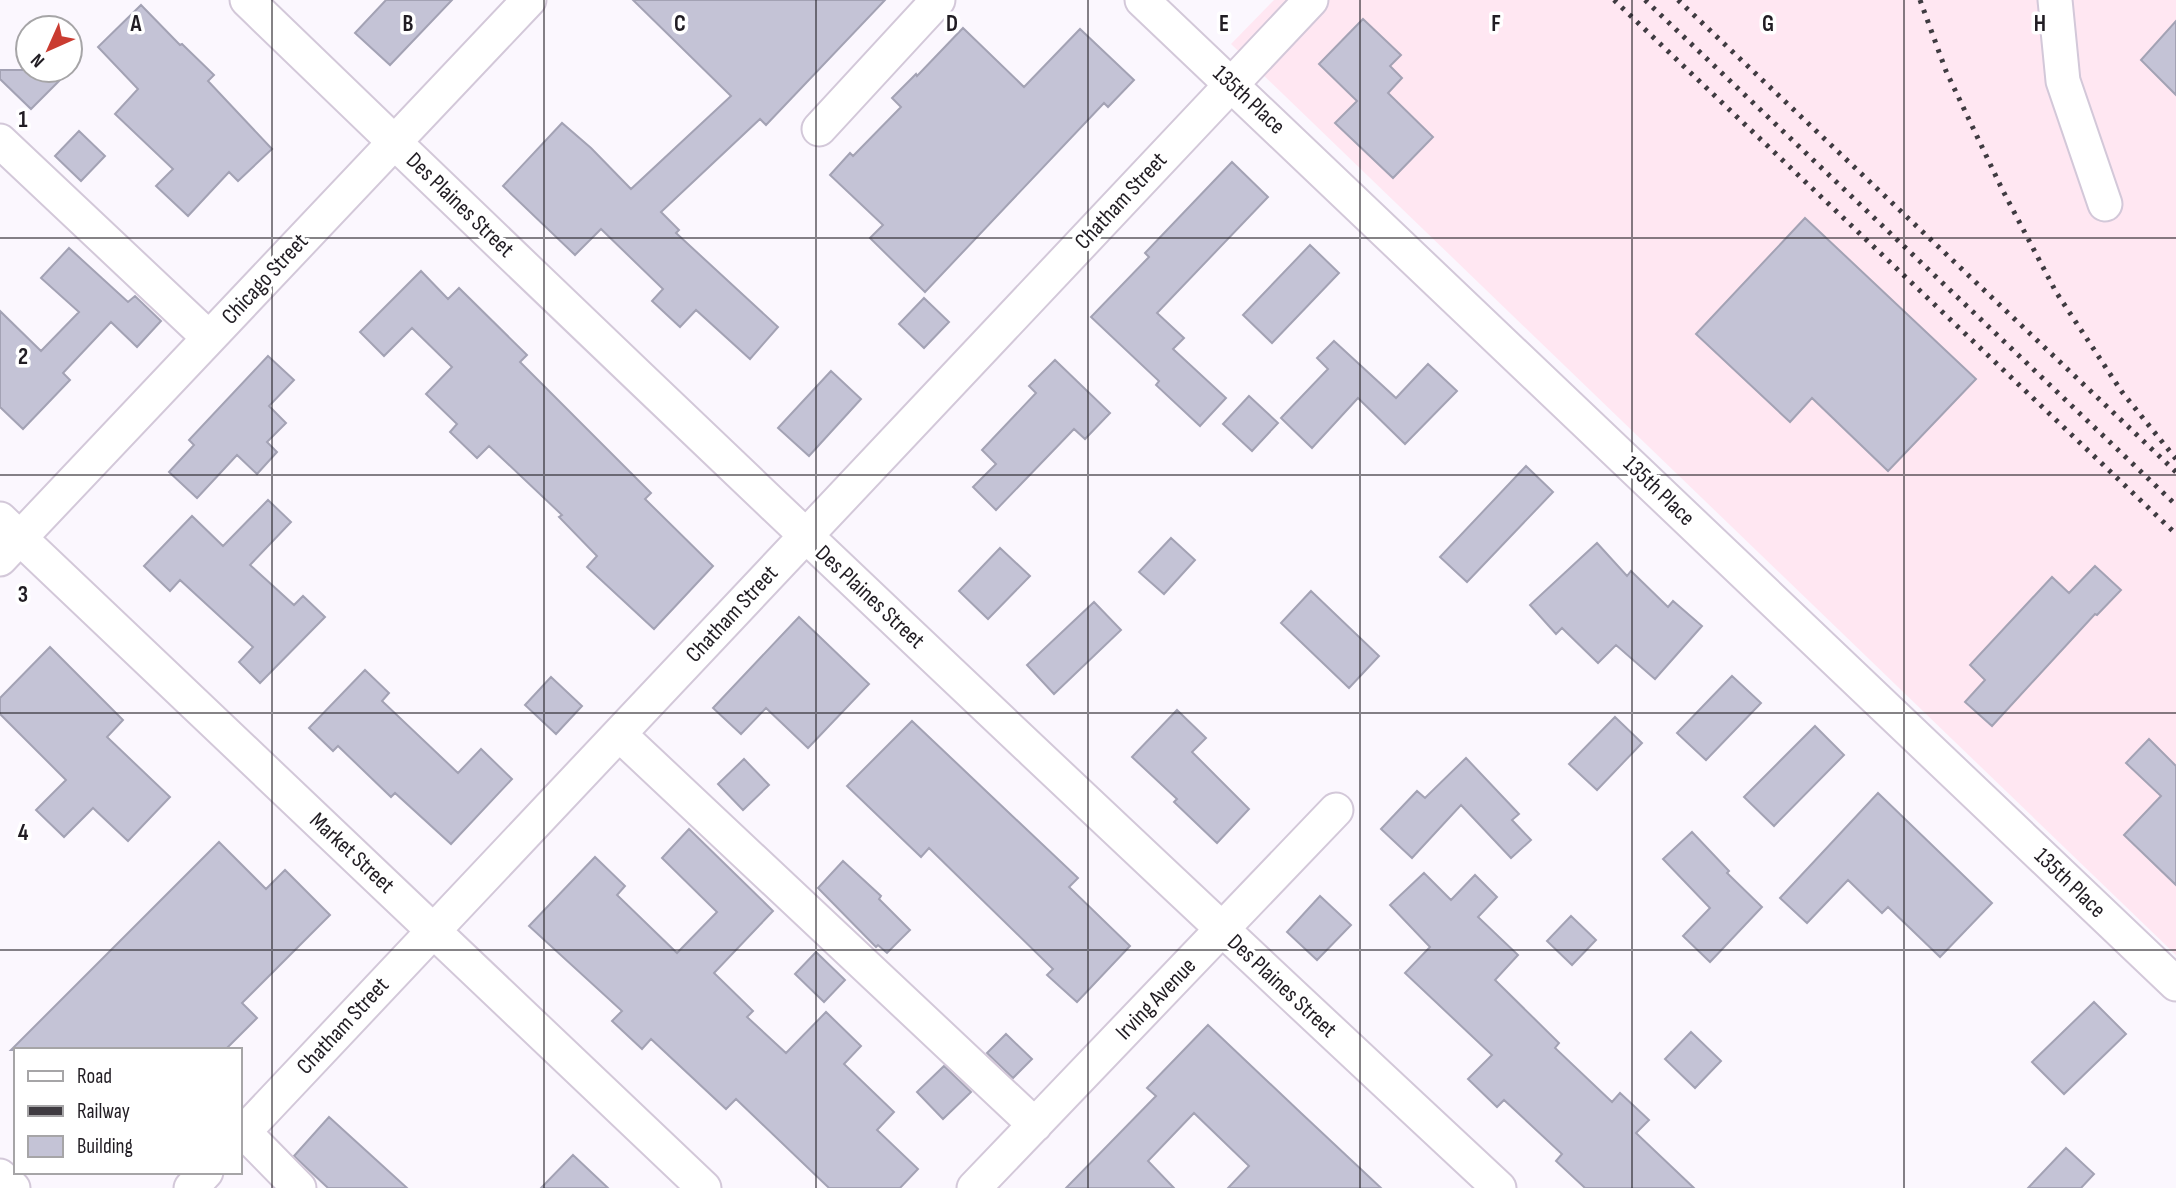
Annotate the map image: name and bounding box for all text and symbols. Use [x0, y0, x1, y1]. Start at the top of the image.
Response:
text: A [130, 10, 143, 38]
text: B [403, 10, 414, 38]
text: C [674, 10, 686, 38]
text: D [946, 10, 958, 38]
text: E [1219, 10, 1229, 38]
text: F [1491, 10, 1501, 38]
text: G [1762, 10, 1774, 38]
text: H [2034, 10, 2046, 38]
north arrow [14, 14, 84, 84]
text: N [26, 48, 50, 72]
street label: 135th Place [1207, 60, 1291, 140]
text: 1 [18, 106, 28, 134]
street label: Des Plaines Street [400, 147, 520, 263]
street label: Chatham Street [1069, 147, 1173, 255]
street label: Chicago Street [216, 228, 314, 330]
text: 2 [18, 343, 28, 371]
street label: 135th Place [1617, 450, 1701, 532]
street label: Des Plaines Street [810, 539, 930, 655]
street label: Chatham Street [680, 560, 784, 668]
text: 3 [18, 581, 28, 609]
street label: Market Street [304, 807, 400, 899]
text: 4 [18, 819, 29, 847]
street label: 135th Place [2028, 842, 2112, 924]
street label: Des Plaines Street [1222, 928, 1342, 1044]
street label: Irving Avenue [1110, 952, 1202, 1046]
street label: Chatham Street [291, 972, 395, 1080]
legend [14, 1048, 242, 1174]
text: Road [77, 1064, 112, 1089]
text: Railway [77, 1099, 130, 1124]
text: Building [77, 1134, 133, 1159]

